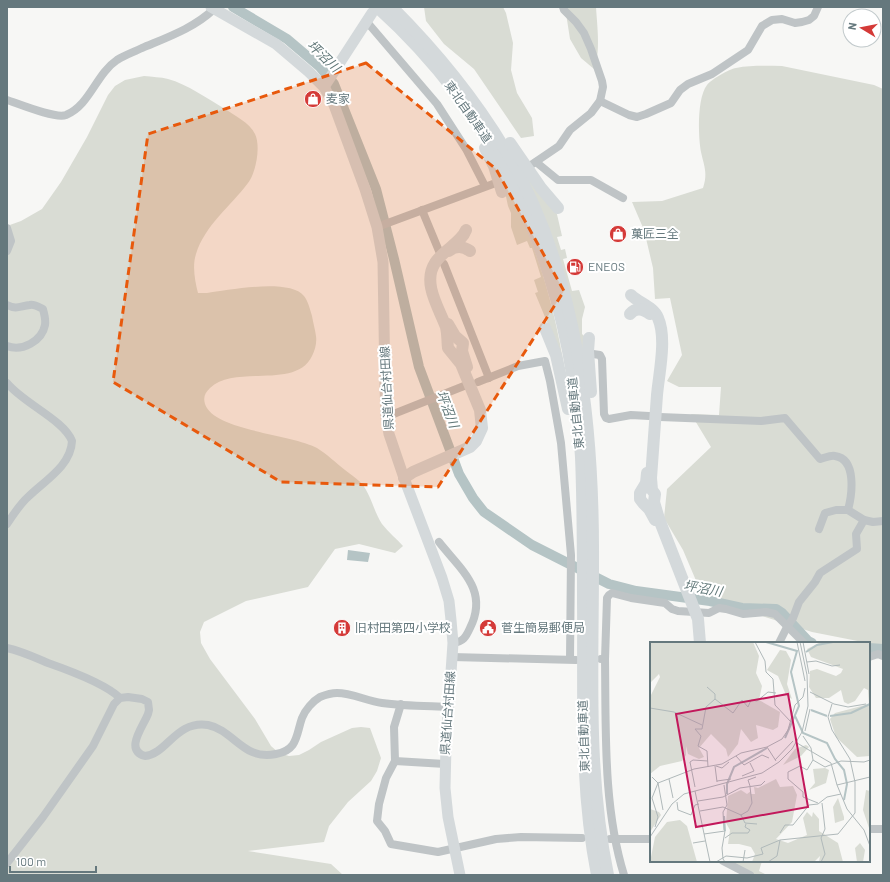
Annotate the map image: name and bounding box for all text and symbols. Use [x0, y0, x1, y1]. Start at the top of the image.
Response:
north arrow [842, 8, 882, 48]
text: N [845, 21, 859, 31]
water label: 坪沼川 [304, 37, 345, 77]
street label: 東北自動車道 [442, 78, 495, 145]
shop icon: 麦家 [303, 89, 323, 109]
place label: 麦家 [326, 91, 350, 105]
shop icon: 菓匠三全 [608, 224, 628, 244]
place label: 菓匠三全 [631, 226, 679, 240]
fuel station icon: ENEOS [565, 257, 585, 277]
place label: ENEOS [588, 259, 625, 273]
street label: 県道仙台村田線 [377, 346, 395, 430]
street label: 東北自動車道 [564, 377, 586, 450]
water label: 坪沼川 [434, 388, 463, 432]
water label: 坪沼川 [682, 577, 726, 600]
building icon: 旧村田第四小学校 [332, 618, 352, 638]
public building icon: 菅生簡易郵便局 [478, 618, 498, 638]
place label: 旧村田第四小学校 [355, 620, 451, 634]
place label: 菅生簡易郵便局 [501, 620, 585, 634]
inset map [650, 642, 870, 862]
street label: 県道仙台村田線 [437, 671, 457, 755]
street label: 東北自動車道 [575, 700, 591, 772]
scale bar [10, 848, 96, 874]
text: 100 m [16, 854, 46, 868]

